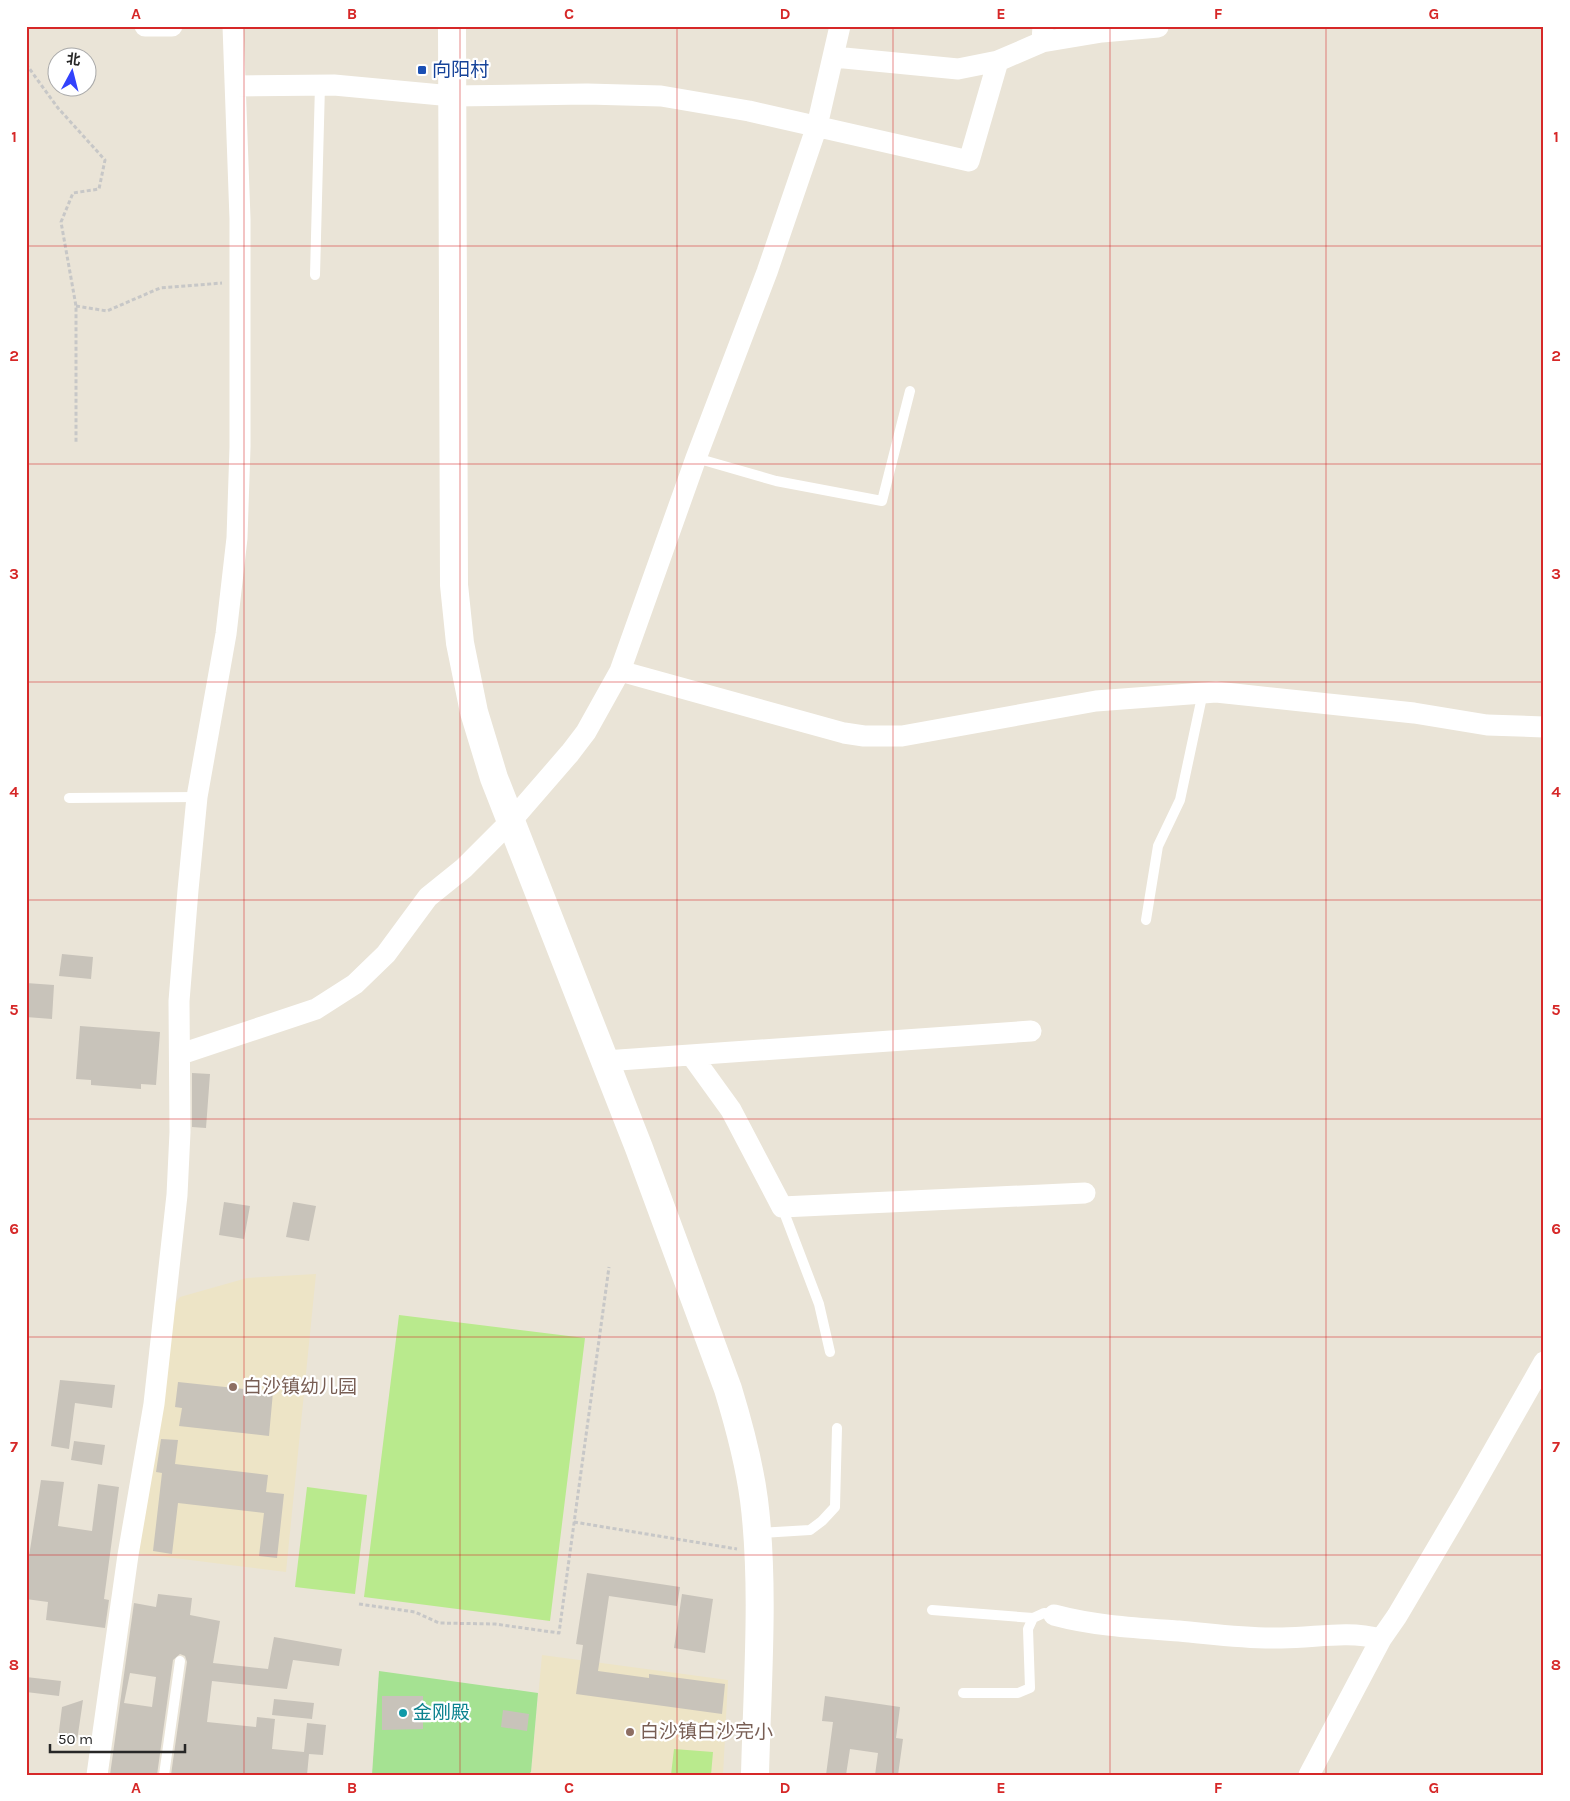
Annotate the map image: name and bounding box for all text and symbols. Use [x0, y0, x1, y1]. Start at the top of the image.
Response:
text: A [131, 4, 141, 23]
text: B [347, 4, 357, 23]
text: C [564, 4, 574, 23]
text: D [780, 4, 791, 23]
text: E [996, 4, 1006, 23]
text: F [1214, 4, 1223, 23]
text: G [1429, 4, 1439, 23]
north arrow [48, 48, 98, 98]
text: 北 [66, 50, 82, 69]
place label: 向阳村 [432, 59, 489, 81]
marker: 向阳村 [416, 64, 428, 76]
text: 1 [11, 127, 17, 146]
text: 1 [1553, 127, 1559, 146]
text: 2 [9, 346, 19, 365]
text: 2 [1551, 346, 1561, 365]
text: 3 [9, 564, 19, 583]
text: 3 [1551, 564, 1561, 583]
text: 4 [9, 782, 19, 801]
text: 4 [1551, 782, 1561, 801]
text: 5 [9, 1000, 19, 1019]
text: 5 [1551, 1000, 1561, 1019]
text: 6 [9, 1219, 19, 1238]
text: 6 [1551, 1219, 1561, 1238]
place label: 白沙镇幼儿园 [243, 1376, 357, 1398]
marker: 白沙镇幼儿园 [227, 1381, 239, 1393]
text: 7 [10, 1437, 18, 1456]
text: 7 [1552, 1437, 1560, 1456]
text: 8 [9, 1655, 19, 1674]
text: 8 [1551, 1655, 1561, 1674]
place label: 金刚殿 [413, 1702, 470, 1724]
marker: 金刚殿 [397, 1707, 409, 1719]
scale bar [50, 1721, 185, 1753]
place label: 白沙镇白沙完小 [640, 1721, 773, 1743]
marker: 白沙镇白沙完小 [624, 1726, 636, 1738]
text: 50 m [58, 1730, 93, 1748]
text: A [131, 1778, 141, 1797]
text: B [347, 1778, 357, 1797]
text: C [564, 1778, 574, 1797]
text: D [780, 1778, 791, 1797]
text: E [996, 1778, 1006, 1797]
text: F [1214, 1778, 1223, 1797]
text: G [1429, 1778, 1439, 1797]

